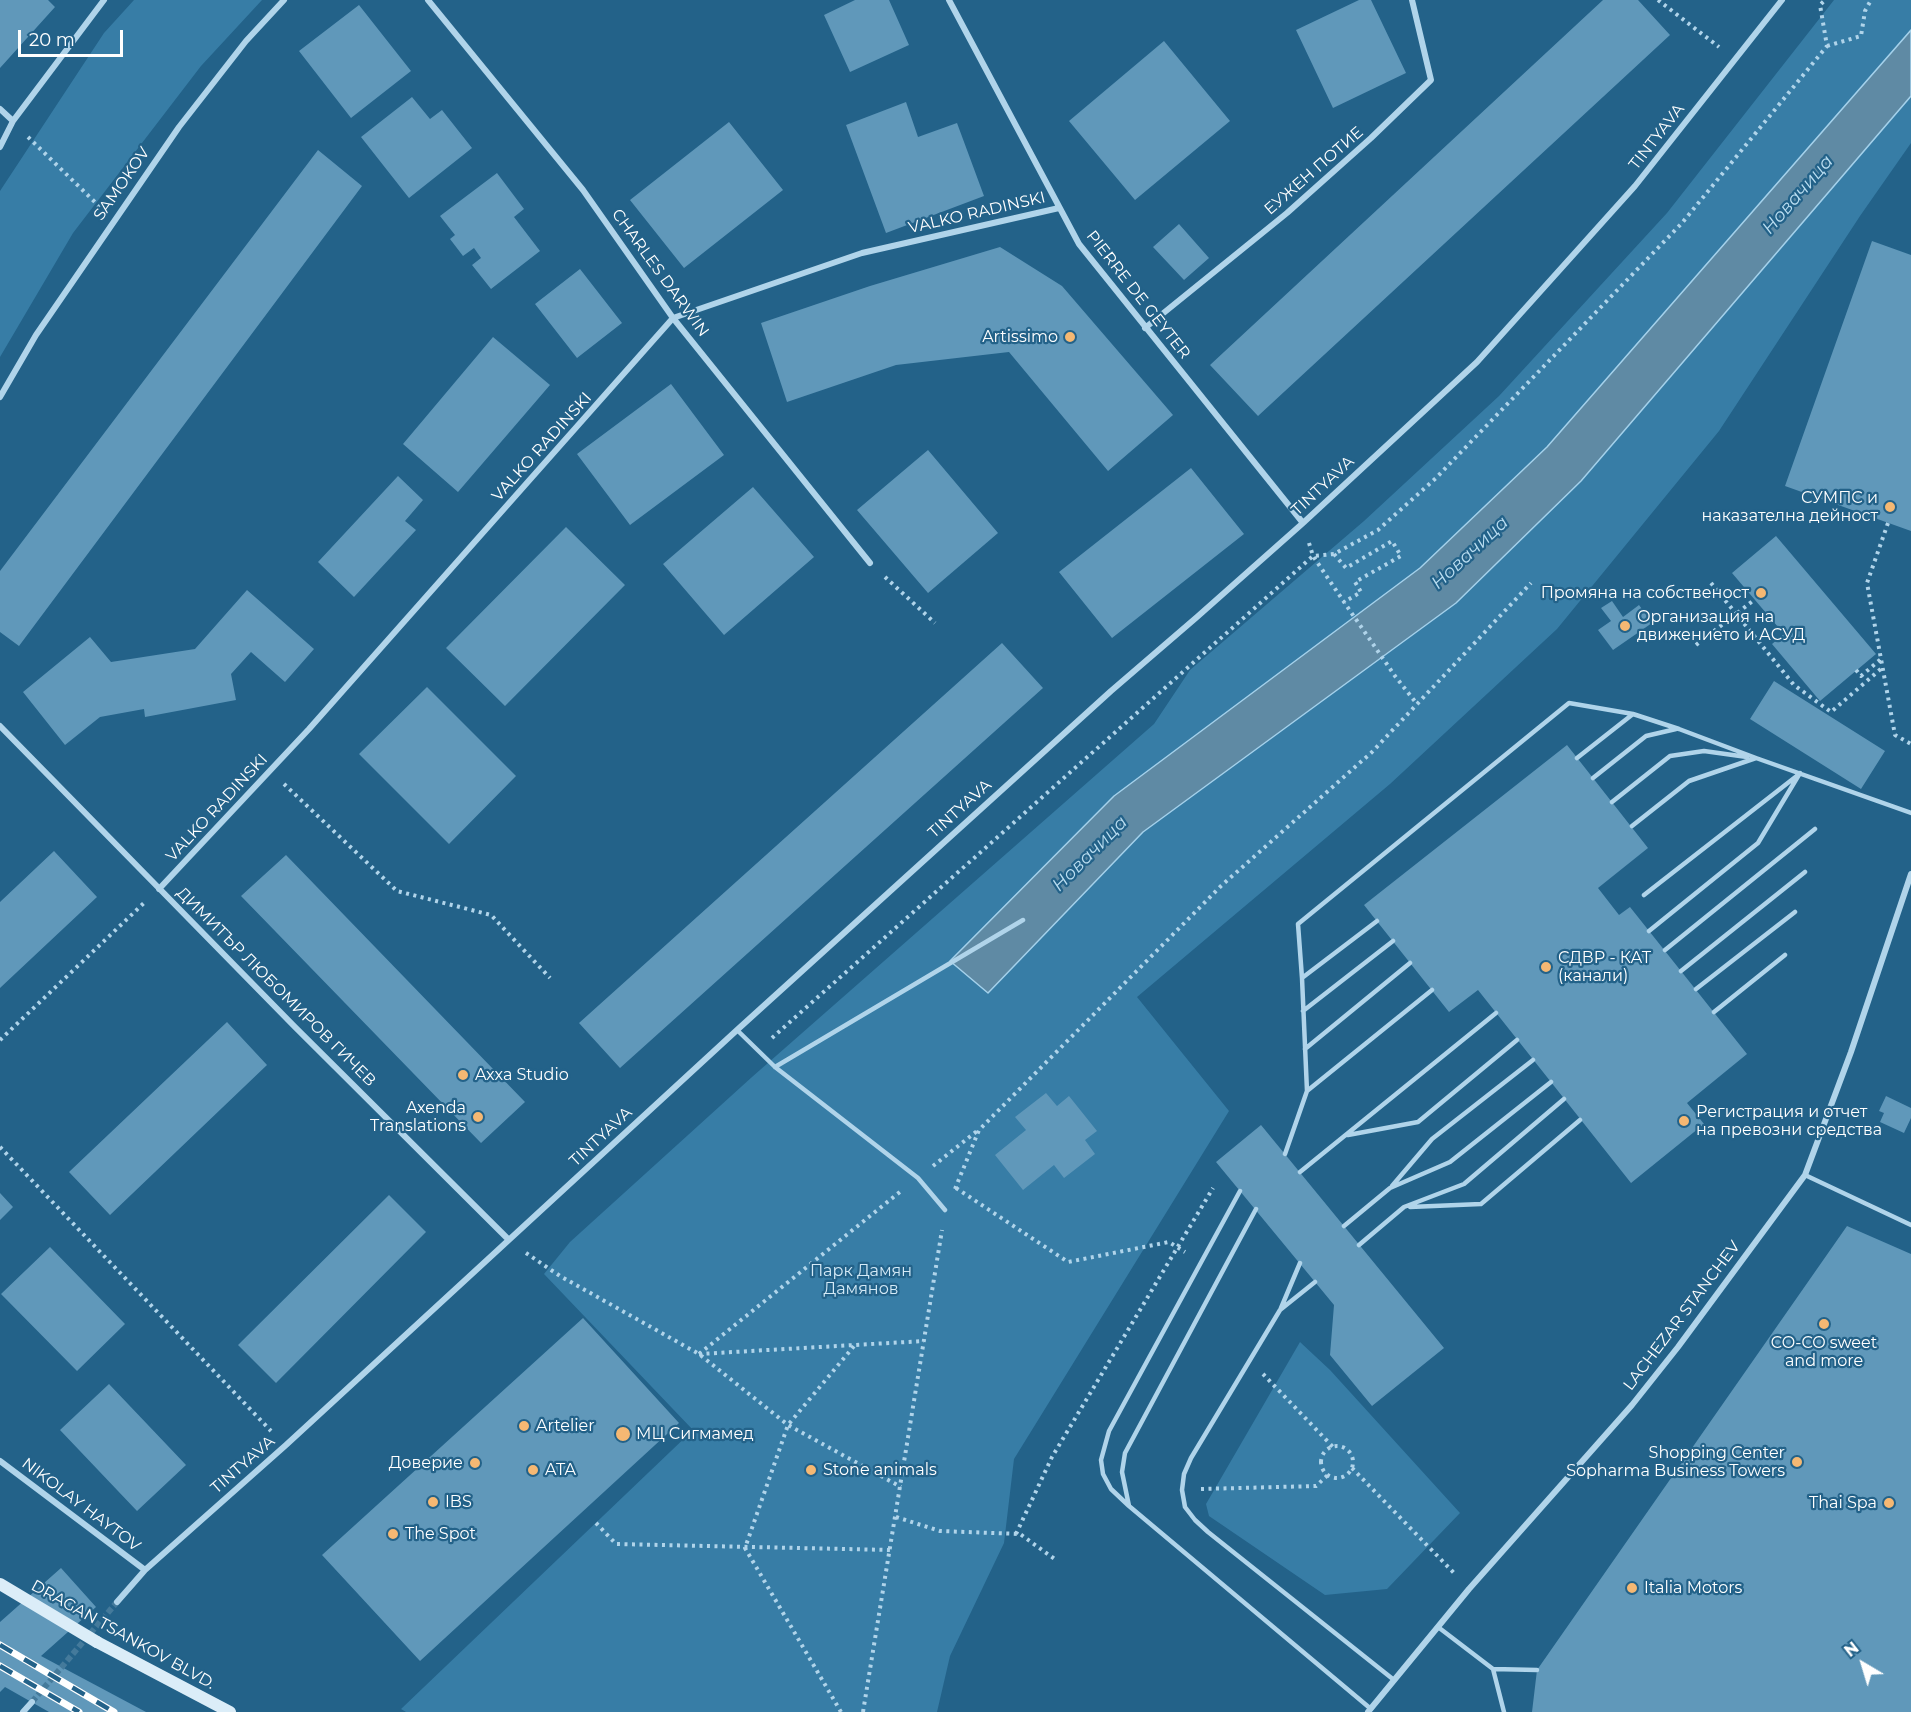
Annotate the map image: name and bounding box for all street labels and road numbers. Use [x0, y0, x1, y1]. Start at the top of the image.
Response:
street label: TINTYAVA [1625, 100, 1689, 174]
street label: ЕУЖЕН ПОТИЕ [1261, 123, 1367, 219]
street label: SAMOKOV [90, 144, 154, 224]
street label: VALKO RADINSKI [907, 188, 1047, 238]
street label: CHARLES DARWIN [607, 205, 713, 341]
street label: PIERRE DE GEYTER [1082, 227, 1194, 363]
street label: VALKO RADINSKI [488, 389, 596, 505]
street label: TINTYAVA [1288, 452, 1358, 520]
street label: VALKO RADINSKI [162, 750, 272, 866]
street label: TINTYAVA [924, 776, 996, 842]
street label: ДИМИТЪР ЛЮБОМИРОВ ГИЧЕВ [172, 883, 380, 1091]
street label: TINTYAVA [566, 1103, 636, 1171]
street label: LACHEZAR STANCHEV [1619, 1237, 1745, 1395]
street label: TINTYAVA [207, 1432, 279, 1498]
street label: NIKOLAY HAYTOV [18, 1454, 144, 1556]
street label: DRAGAN TSANKOV BLVD. [28, 1576, 218, 1694]

